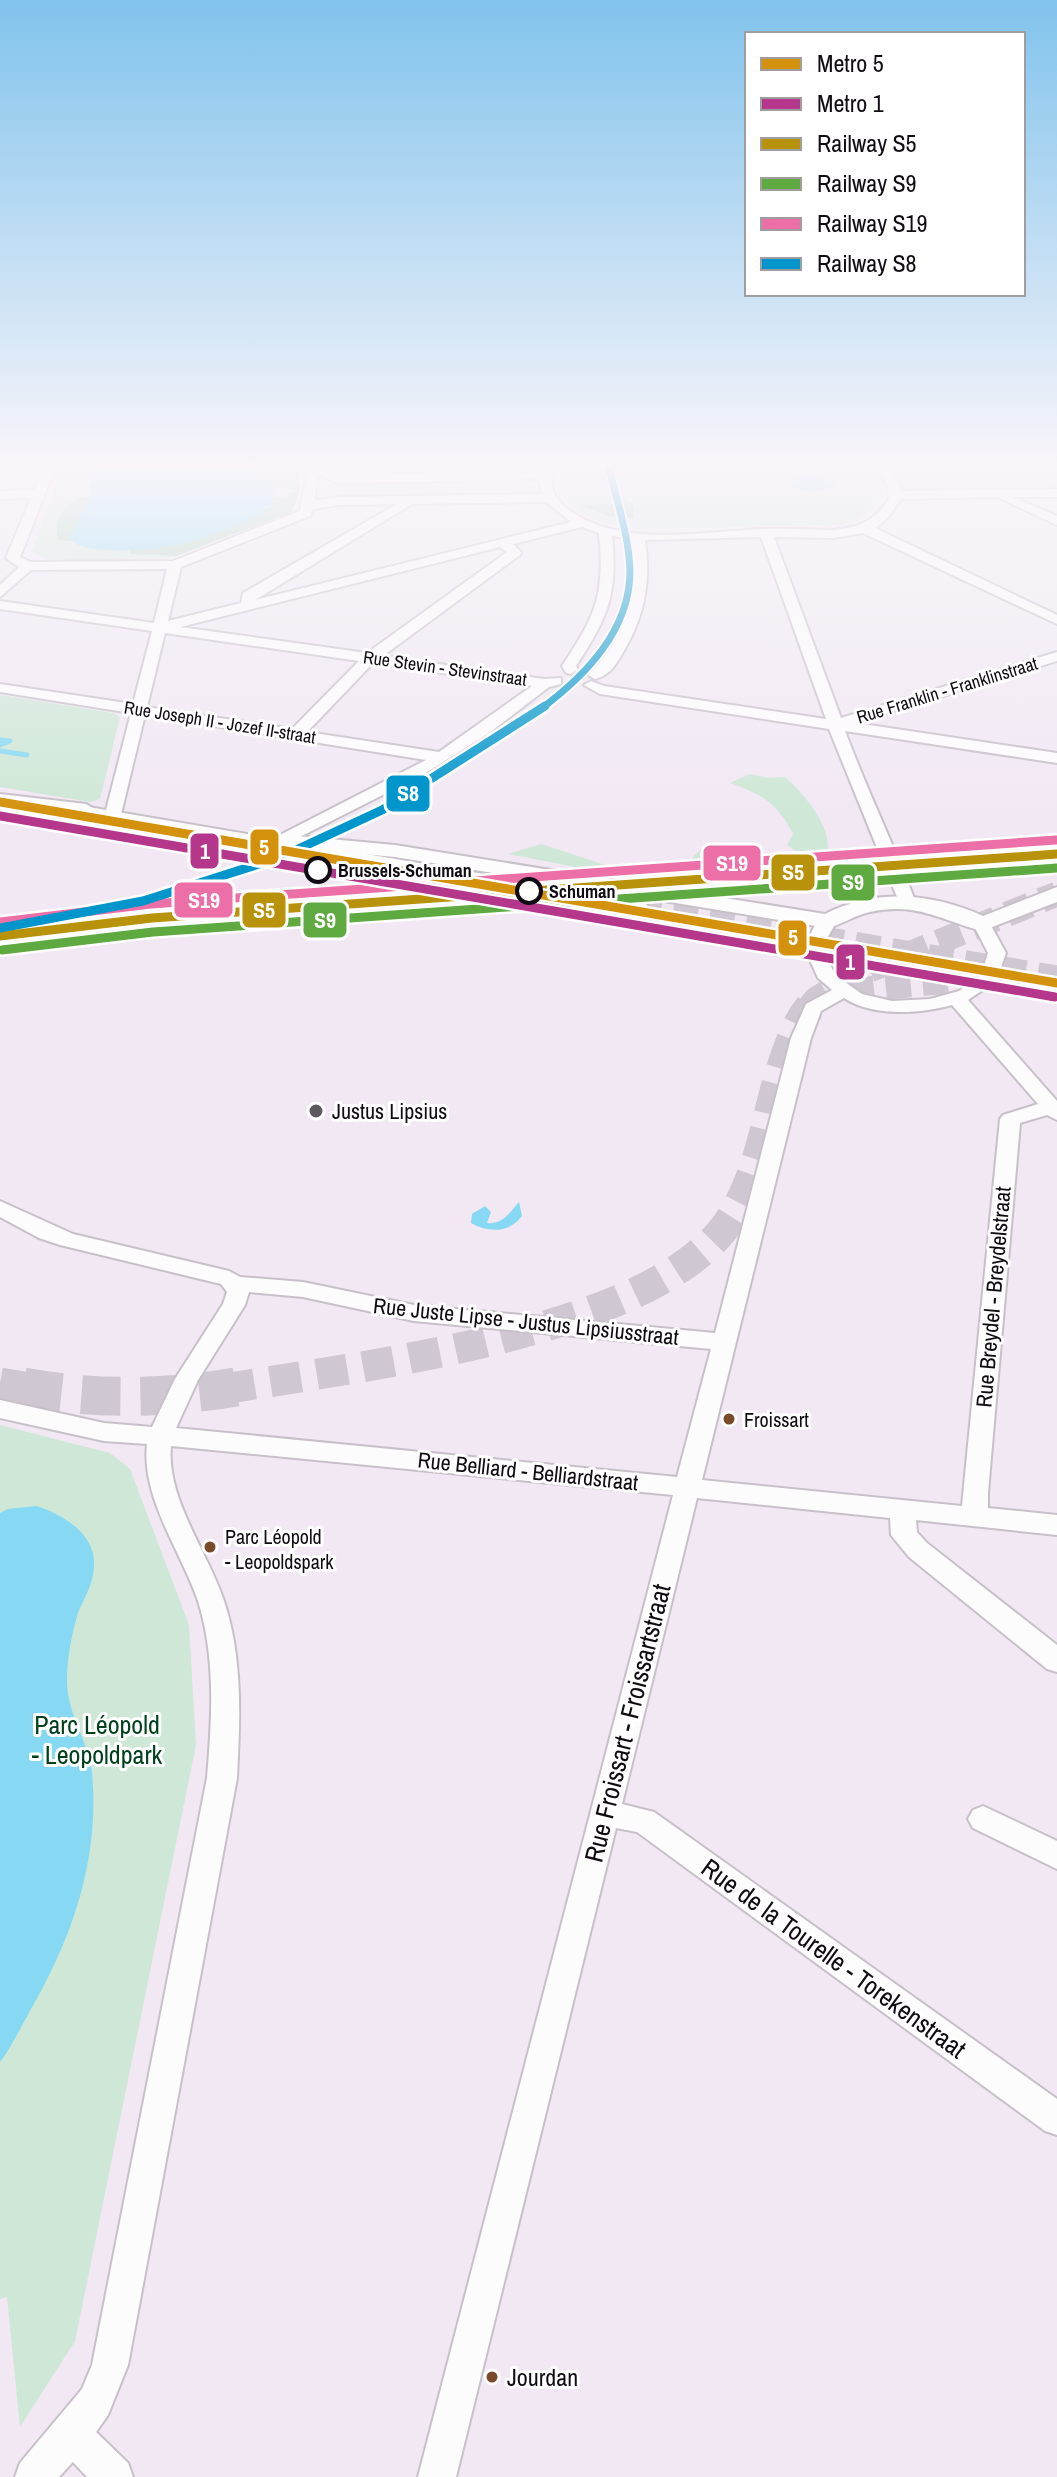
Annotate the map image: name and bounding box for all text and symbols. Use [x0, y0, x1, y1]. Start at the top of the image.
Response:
legend [745, 32, 1025, 296]
text: Metro 5 [817, 47, 884, 79]
text: Metro 1 [817, 87, 884, 119]
text: Railway S5 [817, 127, 917, 159]
text: Railway S9 [817, 167, 917, 199]
text: Railway S19 [817, 207, 927, 239]
text: Railway S8 [817, 247, 917, 279]
street label: Rue Stevin - Stevinstraat [362, 644, 528, 692]
street label: Rue Franklin - Franklinstraat [854, 651, 1040, 729]
street label: Rue Joseph II - Jozef II-straat [122, 695, 318, 749]
line badge: S8 [385, 774, 431, 813]
text: S8 [397, 778, 419, 808]
line badge: 5 [249, 828, 280, 866]
line badge: 1 [189, 832, 220, 870]
text: 5 [259, 832, 269, 862]
text: 1 [200, 836, 211, 866]
line badge: S19 [702, 844, 762, 882]
text: S19 [716, 848, 748, 878]
line badge: S5 [770, 853, 816, 892]
marker: Brussels-Schuman [305, 857, 331, 883]
text: S5 [782, 857, 804, 887]
place label: Brussels-Schuman [338, 858, 472, 883]
line badge: S9 [830, 863, 876, 902]
text: S9 [842, 867, 864, 897]
marker: Schuman [516, 878, 542, 904]
place label: Schuman [549, 879, 615, 904]
line badge: S19 [173, 881, 234, 919]
text: S19 [188, 885, 220, 915]
line badge: S5 [241, 891, 287, 929]
text: S5 [253, 895, 275, 925]
line badge: S9 [302, 901, 348, 939]
text: S9 [314, 905, 336, 935]
line badge: 5 [777, 919, 808, 957]
text: 5 [788, 922, 798, 952]
line badge: 1 [835, 943, 866, 981]
text: 1 [845, 947, 856, 977]
place label: Justus Lipsius [332, 1096, 447, 1126]
marker: Justus Lipsius [307, 1102, 325, 1120]
street label: Rue Breydel - Breydelstraat [968, 1185, 1018, 1409]
street label: Rue Juste Lipse - Justus Lipsiusstraat [372, 1290, 680, 1352]
place label: Froissart [744, 1406, 809, 1433]
marker: Froissart [721, 1411, 737, 1427]
street label: Rue Belliard - Belliardstraat [416, 1445, 640, 1497]
place label: Parc Léopold - Leopoldspark [225, 1523, 334, 1575]
marker: Parc Léopold - Leopoldspark [202, 1539, 218, 1555]
street label: Rue Froissart - Froissartstraat [575, 1580, 679, 1866]
park label: Parc Léopold - Leopoldpark [32, 1707, 163, 1772]
street label: Rue de la Tourelle - Torekenstraat [695, 1850, 973, 2066]
place label: Jourdan [507, 2361, 578, 2393]
marker: Jourdan [484, 2369, 500, 2385]

